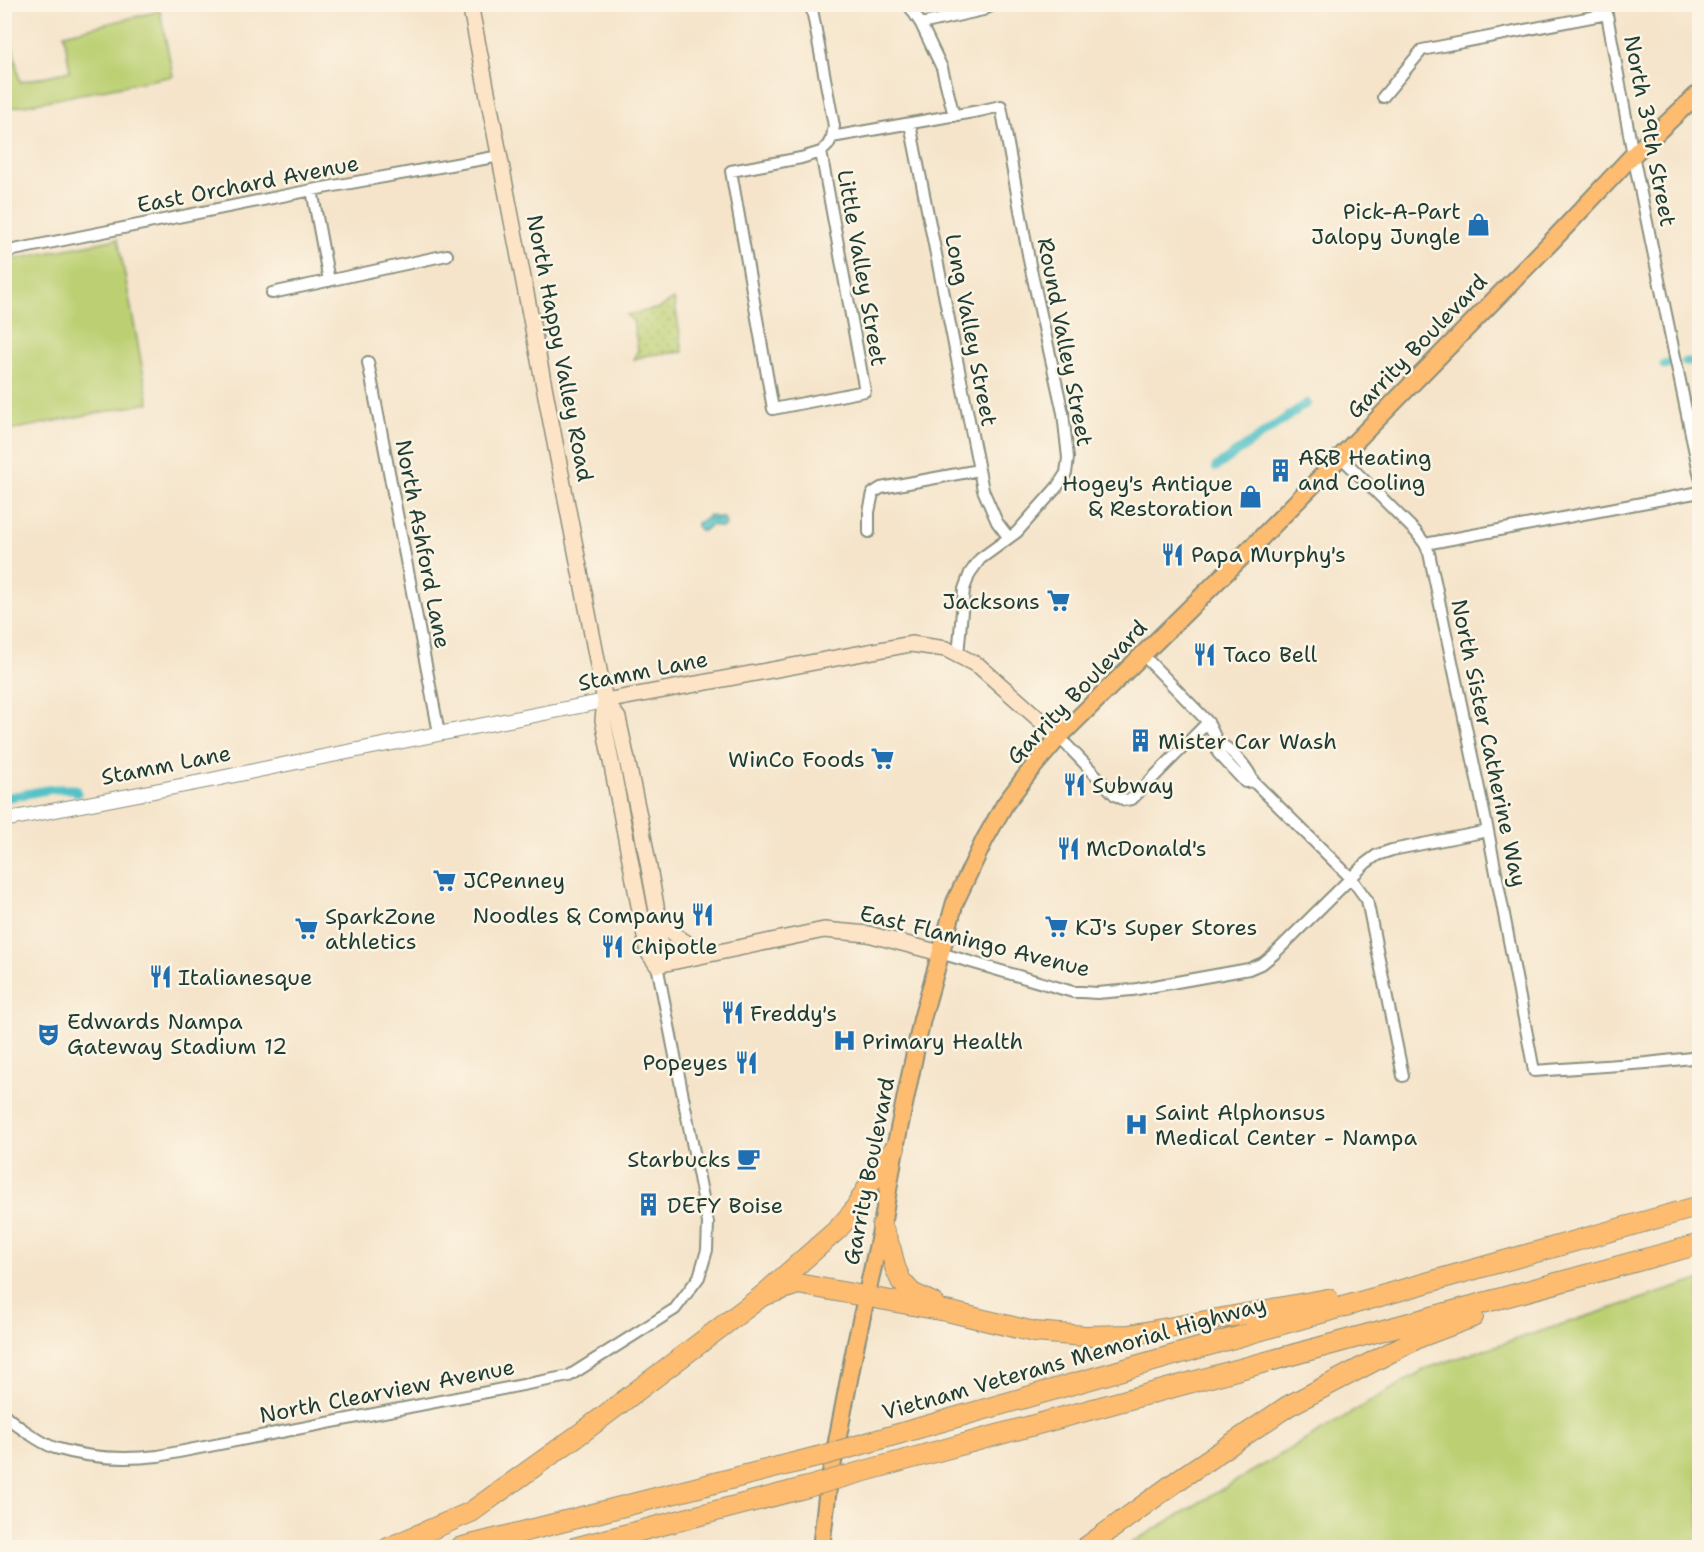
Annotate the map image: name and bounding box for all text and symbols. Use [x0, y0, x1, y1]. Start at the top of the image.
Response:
street label: North 39th Street [1617, 33, 1683, 229]
street label: East Orchard Avenue [135, 148, 361, 220]
street label: Little Valley Street [830, 167, 894, 369]
place label: Pick-A-Part Jalopy Jungle [1311, 197, 1461, 251]
shop icon: Pick-A-Part Jalopy Jungle [1466, 211, 1492, 237]
street label: North Happy Valley Road [520, 212, 600, 484]
street label: Long Valley Street [938, 231, 1004, 429]
street label: Round Valley Street [1031, 235, 1099, 449]
street label: Garrity Boulevard [1340, 267, 1494, 425]
street label: North Ashford Lane [389, 437, 457, 651]
place label: A&B Heating and Cooling [1298, 443, 1431, 497]
building icon: A&B Heating and Cooling [1267, 457, 1293, 483]
place label: Hogey's Antique & Restoration [1062, 469, 1233, 523]
shop icon: Hogey's Antique & Restoration [1238, 483, 1264, 509]
place label: Papa Murphy's [1191, 540, 1346, 569]
restaurant icon: Papa Murphy's [1160, 541, 1186, 567]
place label: Jacksons [942, 587, 1040, 616]
supermarket icon: Jacksons [1045, 588, 1071, 614]
street label: North Sister Catherine Way [1444, 596, 1534, 890]
street label: Garrity Boulevard [1000, 613, 1154, 771]
place label: Taco Bell [1223, 640, 1318, 669]
restaurant icon: Taco Bell [1192, 641, 1218, 667]
street label: Stamm Lane [576, 644, 710, 698]
place label: Mister Car Wash [1158, 727, 1337, 756]
building icon: Mister Car Wash [1127, 728, 1153, 754]
street label: Stamm Lane [99, 738, 233, 792]
place label: WinCo Foods [728, 745, 865, 774]
supermarket icon: WinCo Foods [870, 746, 896, 772]
place label: Subway [1092, 771, 1174, 800]
restaurant icon: Subway [1061, 772, 1087, 798]
place label: McDonald's [1086, 834, 1207, 863]
restaurant icon: McDonald's [1055, 835, 1081, 861]
place label: JCPenney [463, 866, 565, 895]
supermarket icon: JCPenney [432, 867, 458, 893]
street label: East Flamingo Avenue [857, 898, 1093, 984]
place label: Noodles & Company [473, 901, 685, 930]
place label: SparkZone athletics [325, 902, 436, 956]
restaurant icon: Noodles & Company [690, 902, 716, 928]
place label: KJ's Super Stores [1075, 913, 1257, 942]
supermarket icon: KJ's Super Stores [1044, 914, 1070, 940]
supermarket icon: SparkZone athletics [294, 916, 320, 942]
place label: Chipotle [631, 932, 718, 961]
restaurant icon: Chipotle [600, 933, 626, 959]
place label: Italianesque [178, 963, 312, 992]
restaurant icon: Italianesque [147, 964, 173, 990]
place label: Freddy's [750, 999, 837, 1028]
restaurant icon: Freddy's [719, 1000, 745, 1026]
place label: Edwards Nampa Gateway Stadium 12 [67, 1007, 287, 1061]
theatre icon: Edwards Nampa Gateway Stadium 12 [36, 1021, 62, 1047]
place label: Primary Health [862, 1027, 1023, 1056]
hospital icon: Primary Health [831, 1028, 857, 1054]
place label: Popeyes [642, 1048, 728, 1077]
restaurant icon: Popeyes [733, 1049, 759, 1075]
street label: Garrity Boulevard [837, 1075, 901, 1267]
place label: Saint Alphonsus Medical Center - Nampa [1155, 1098, 1417, 1152]
hospital icon: Saint Alphonsus Medical Center - Nampa [1124, 1112, 1150, 1138]
place label: Starbucks [627, 1145, 731, 1174]
cafe icon: Starbucks [736, 1146, 762, 1172]
place label: DEFY Boise [667, 1191, 783, 1220]
building icon: DEFY Boise [636, 1192, 662, 1218]
street label: Vietnam Veterans Memorial Highway [879, 1289, 1269, 1427]
street label: North Clearview Avenue [257, 1352, 517, 1430]

